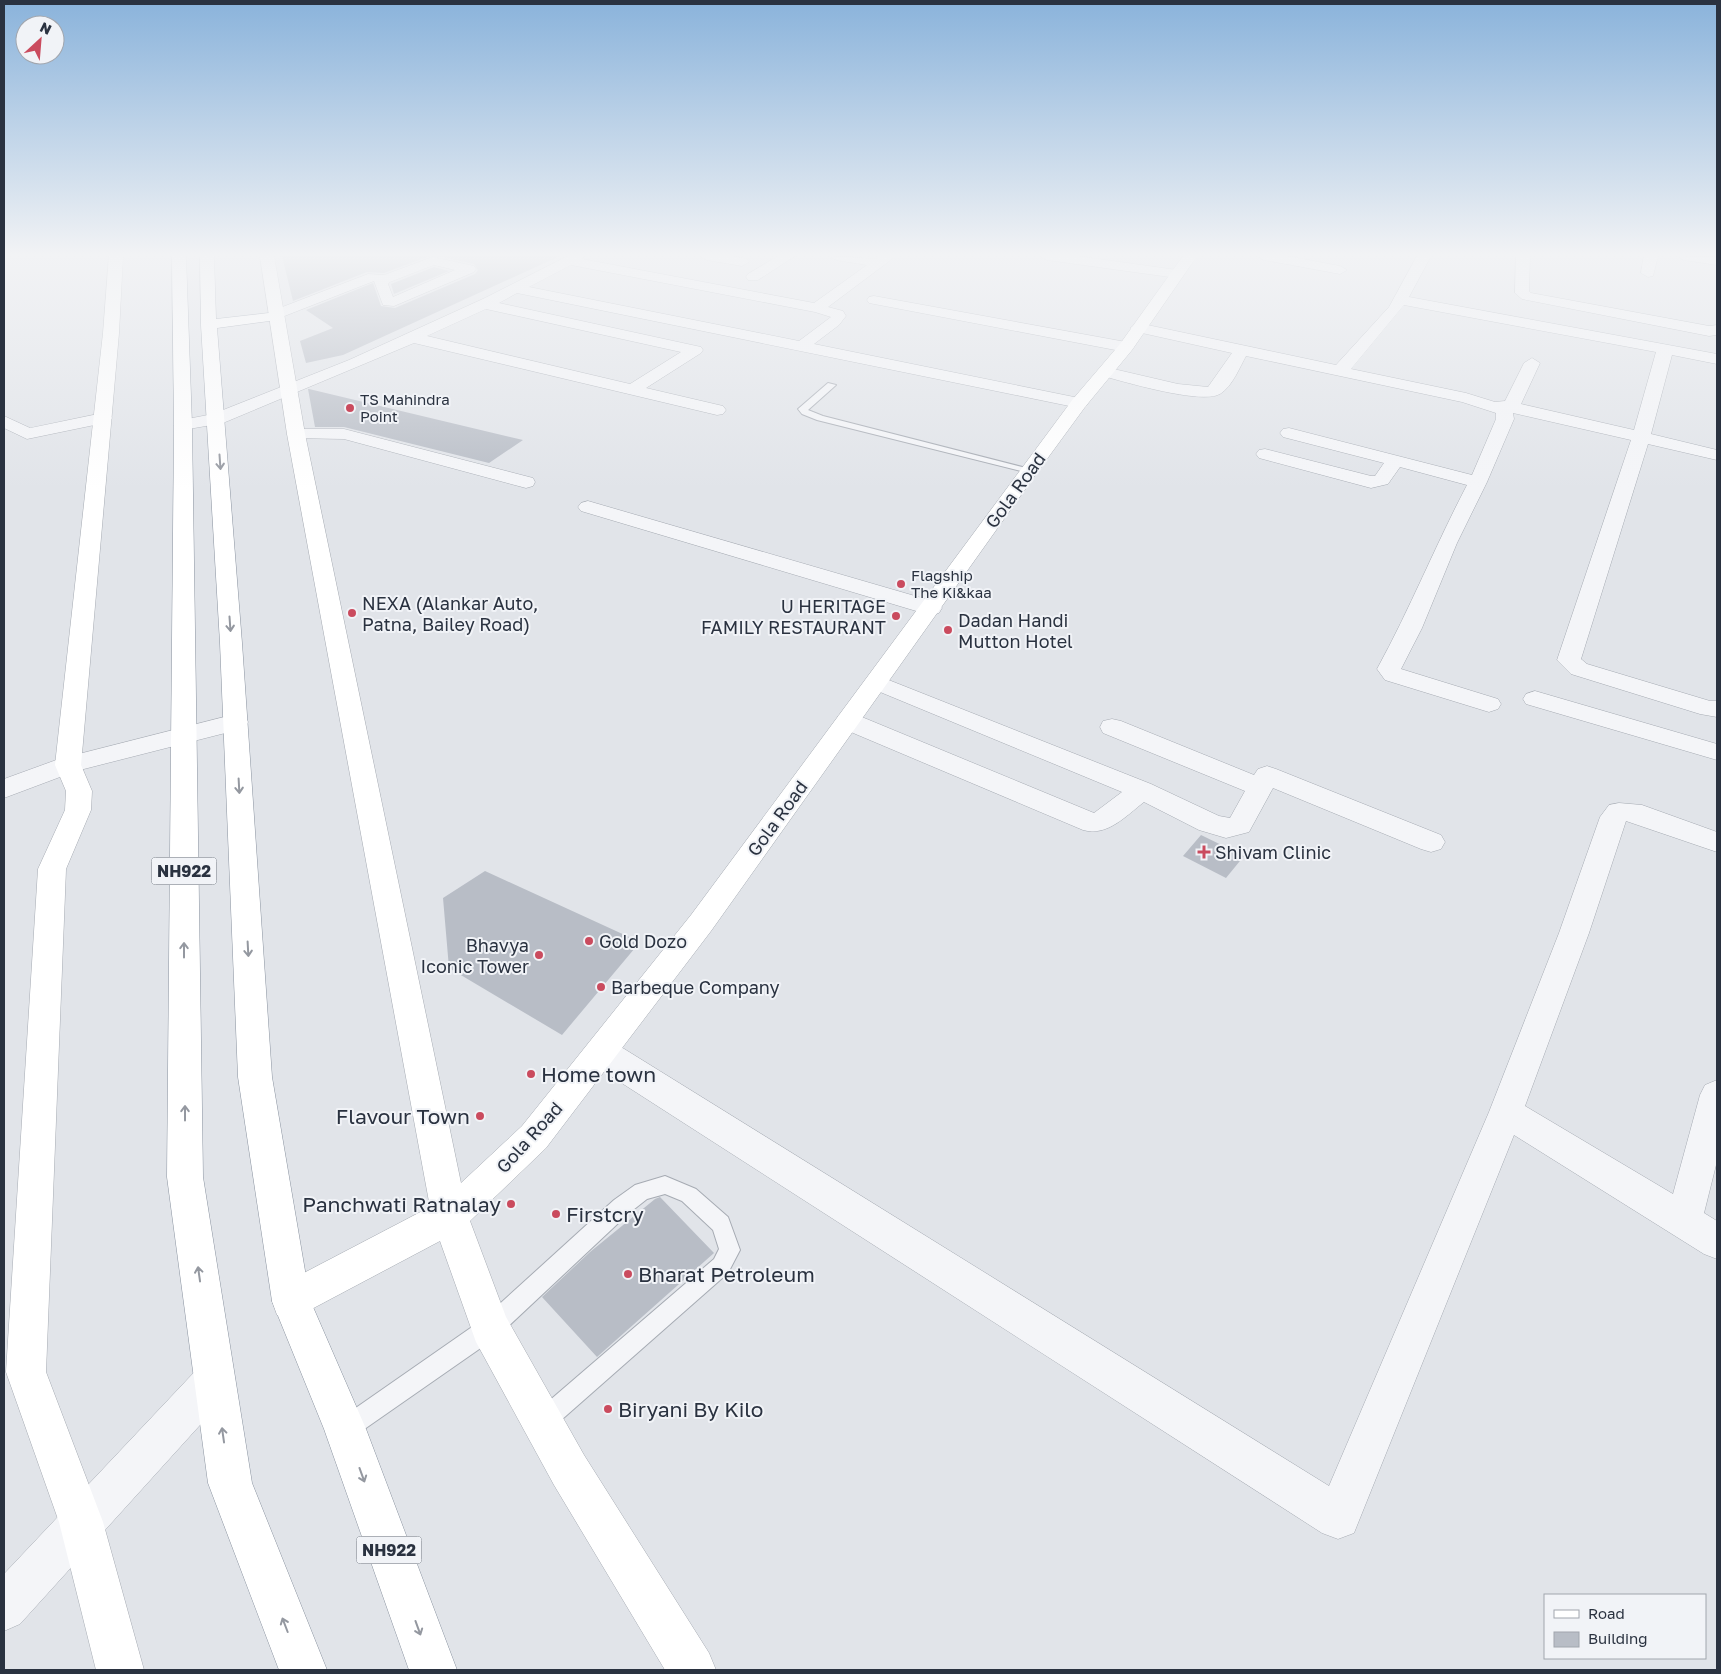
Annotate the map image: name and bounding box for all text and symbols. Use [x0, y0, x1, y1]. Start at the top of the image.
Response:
north arrow [15, 15, 65, 65]
text: N [37, 18, 54, 38]
place label: TS Mahindra Point [360, 390, 450, 425]
marker: TS Mahindra Point [344, 402, 356, 414]
street label: Gola Road [980, 448, 1050, 532]
one-way arrow [215, 454, 224, 470]
place label: Flagship The Ki&kaa [911, 566, 992, 601]
marker: Flagship The Ki&kaa [895, 578, 907, 590]
place label: NEXA (Alankar Auto, Patna, Bailey Road) [362, 592, 538, 635]
place label: U HERITAGE FAMILY RESTAURANT [701, 595, 886, 638]
marker: NEXA (Alankar Auto, Patna, Bailey Road) [346, 607, 358, 619]
place label: Dadan Handi Mutton Hotel [958, 609, 1073, 652]
marker: U HERITAGE FAMILY RESTAURANT [890, 610, 902, 622]
one-way arrow [226, 616, 235, 632]
marker: Dadan Handi Mutton Hotel [942, 624, 954, 636]
street label: Gola Road [742, 776, 812, 860]
one-way arrow [235, 778, 244, 794]
place label: Shivam Clinic [1215, 841, 1331, 863]
marker: Shivam Clinic [1197, 845, 1211, 859]
road number: NH922 [152, 858, 216, 884]
place label: Gold Dozo [599, 930, 687, 952]
place label: Bhavya Iconic Tower [421, 934, 529, 977]
marker: Gold Dozo [583, 935, 595, 947]
one-way arrow [243, 940, 252, 956]
one-way arrow [179, 943, 189, 959]
marker: Bhavya Iconic Tower [533, 949, 545, 961]
place label: Barbeque Company [611, 976, 780, 998]
marker: Barbeque Company [595, 981, 607, 993]
place label: Home town [541, 1061, 656, 1087]
marker: Home town [525, 1068, 537, 1080]
street label: Gola Road [491, 1097, 567, 1177]
place label: Flavour Town [336, 1103, 470, 1129]
one-way arrow [180, 1105, 190, 1122]
marker: Flavour Town [474, 1110, 486, 1122]
place label: Panchwati Ratnalay [302, 1191, 501, 1217]
marker: Panchwati Ratnalay [505, 1198, 517, 1210]
place label: Firstcry [566, 1201, 644, 1227]
marker: Firstcry [550, 1208, 562, 1220]
place label: Bharat Petroleum [638, 1261, 815, 1287]
one-way arrow [194, 1267, 204, 1283]
marker: Bharat Petroleum [622, 1268, 634, 1280]
place label: Biryani By Kilo [618, 1396, 763, 1422]
marker: Biryani By Kilo [602, 1403, 614, 1415]
one-way arrow [218, 1427, 228, 1443]
one-way arrow [358, 1467, 367, 1482]
road number: NH922 [356, 1536, 422, 1564]
legend [1544, 1594, 1706, 1659]
text: Road [1588, 1604, 1625, 1622]
one-way arrow [280, 1618, 289, 1633]
one-way arrow [414, 1620, 423, 1635]
text: Building [1588, 1629, 1648, 1647]

